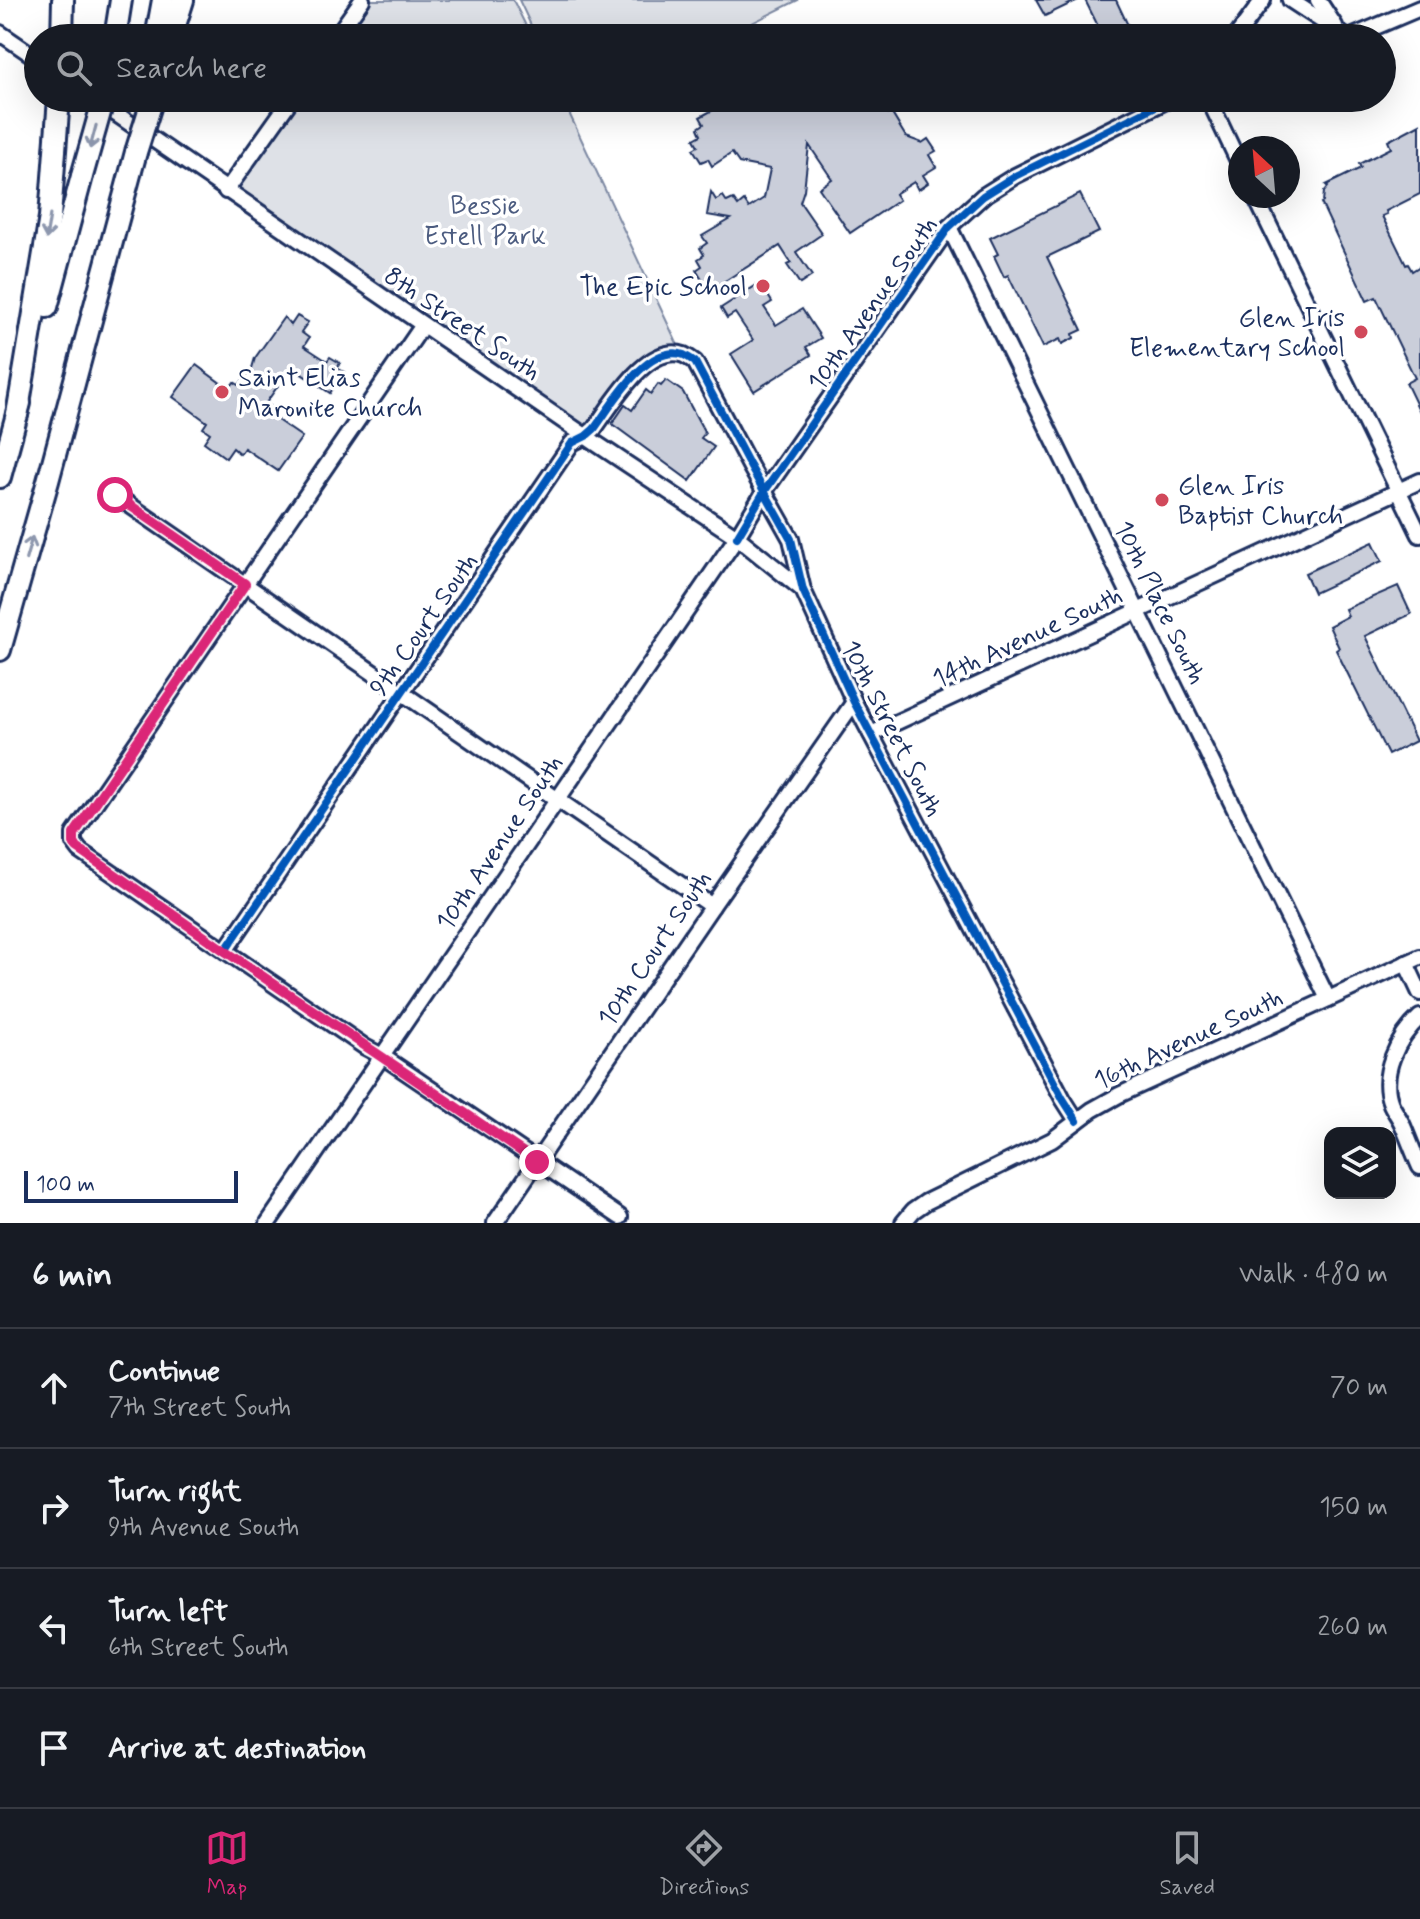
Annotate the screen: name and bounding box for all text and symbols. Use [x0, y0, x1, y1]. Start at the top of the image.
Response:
search box [24, 24, 1396, 112]
icon: search [52, 46, 96, 90]
text: Search here [116, 49, 267, 88]
one-way arrow [85, 123, 100, 149]
north arrow [1228, 136, 1300, 208]
park label: Bessie Estell Park [424, 190, 546, 254]
street label: 10th Avenue South [801, 210, 946, 398]
one-way arrow [40, 214, 55, 239]
street label: 8th Street South [377, 260, 547, 390]
place label: The Epic School [579, 271, 747, 305]
marker: The Epic School [754, 277, 772, 295]
place label: Glen Iris Elementary School [1129, 302, 1345, 366]
marker: Glen Iris Elementary School [1352, 323, 1370, 341]
place label: Saint Elias Maronite Church [238, 362, 423, 426]
marker: Saint Elias Maronite Church [213, 383, 231, 401]
place label: Glen Iris Baptist Church [1178, 470, 1343, 534]
route start [97, 477, 133, 513]
marker: Glen Iris Baptist Church [1153, 491, 1171, 509]
street label: 10th Place South [1105, 516, 1213, 690]
one-way arrow [22, 536, 37, 562]
street label: 9th Court South [363, 547, 487, 704]
street label: 14th Avenue South [927, 579, 1128, 697]
street label: 10th Street South [832, 635, 950, 823]
street label: 10th Avenue South [429, 749, 572, 938]
street label: 10th Court South [591, 864, 720, 1034]
street label: 16th Avenue South [1089, 981, 1289, 1098]
map controls [1324, 1127, 1396, 1199]
button: layers [1324, 1127, 1396, 1199]
route end [519, 1144, 555, 1180]
scale bar [24, 1167, 238, 1203]
text: 100 m [36, 1171, 95, 1199]
text: 6 min [32, 1253, 112, 1298]
text: Walk · 480 m [1239, 1258, 1388, 1292]
text: Continue [108, 1352, 220, 1391]
icon: ahead [32, 1366, 76, 1410]
text: 70 m [1330, 1371, 1388, 1405]
text: 7th Street South [108, 1391, 291, 1425]
text: Turn right [108, 1472, 241, 1511]
icon: right [32, 1486, 76, 1530]
text: 150 m [1319, 1491, 1388, 1525]
text: 9th Avenue South [108, 1511, 299, 1545]
text: Turn left [108, 1592, 228, 1631]
icon: left [32, 1606, 76, 1650]
text: 260 m [1318, 1611, 1388, 1645]
text: 6th Street South [108, 1631, 289, 1665]
icon: arrive [32, 1726, 76, 1770]
text: Arrive at destination [108, 1729, 366, 1768]
tab: Map [205, 1826, 249, 1902]
tab: Directions [659, 1826, 749, 1902]
tab: Saved [1159, 1826, 1215, 1902]

